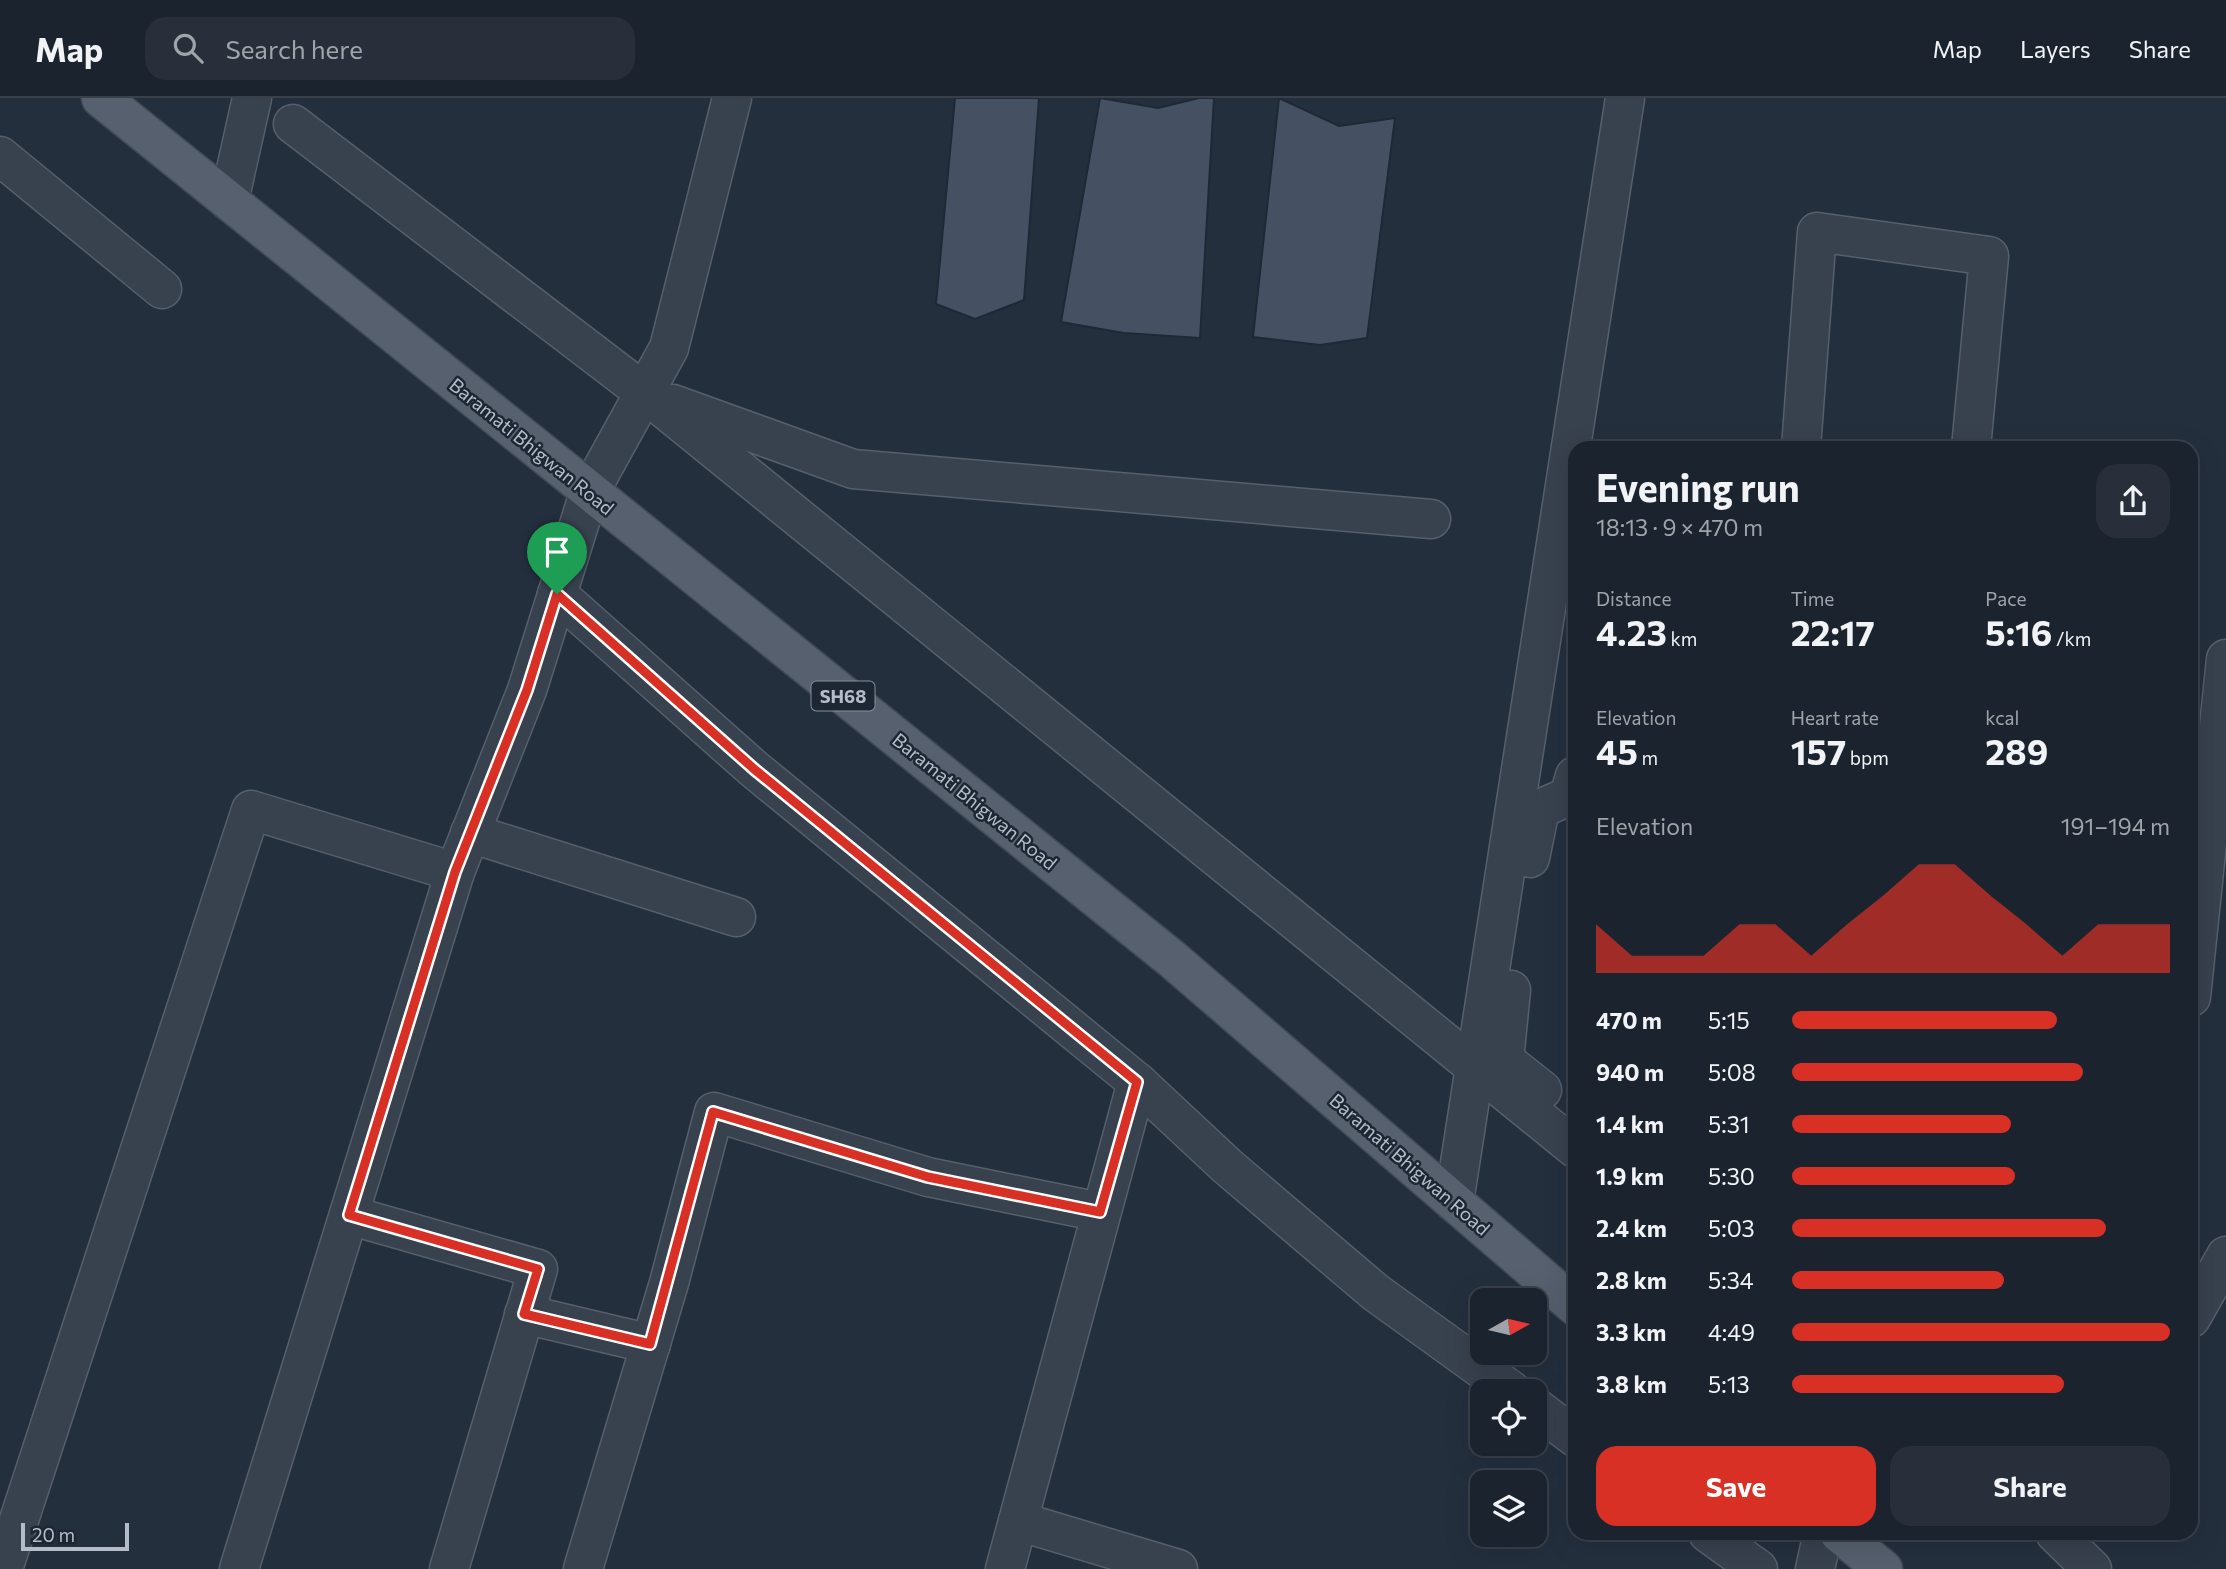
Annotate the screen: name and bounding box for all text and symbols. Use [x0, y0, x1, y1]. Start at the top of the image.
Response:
search box [145, 17, 635, 80]
text: Map [35, 28, 103, 69]
icon: search [169, 29, 207, 67]
text: Search here [225, 33, 363, 64]
text: Map [1933, 34, 1982, 63]
text: Layers [2020, 34, 2091, 63]
text: Share [2129, 34, 2191, 63]
street label: Baramati Bhigwan Road [445, 373, 619, 519]
text: Evening run [1596, 463, 1800, 510]
button: share [2096, 464, 2170, 538]
text: 18:13 · 9 × 470 m [1596, 513, 1763, 541]
pin [527, 522, 587, 594]
icon: arrive [538, 533, 576, 571]
text: Distance [1596, 587, 1672, 610]
text: Time [1791, 587, 1834, 610]
text: Pace [1985, 587, 2027, 610]
text: 4.23 [1596, 610, 1667, 653]
text: 22:17 [1791, 610, 1875, 653]
text: 5:16 [1985, 610, 2052, 653]
text: km [1667, 627, 1697, 650]
text: /km [2052, 627, 2091, 650]
road number: SH68 [812, 682, 874, 710]
text: Elevation [1596, 706, 1676, 729]
text: Heart rate [1791, 706, 1879, 729]
text: kcal [1985, 706, 2019, 729]
street label: Baramati Bhigwan Road [888, 728, 1062, 874]
text: 45 [1596, 729, 1638, 772]
text: 157 [1791, 729, 1846, 772]
text: 289 [1985, 729, 2048, 772]
text: m [1638, 746, 1658, 769]
text: bpm [1846, 746, 1889, 769]
text: Elevation [1596, 812, 1693, 840]
text: 191–194 m [2061, 812, 2170, 840]
text: 470 m [1596, 1006, 1662, 1034]
text: 5:15 [1708, 1006, 1750, 1034]
text: 940 m [1596, 1058, 1664, 1086]
text: 5:08 [1708, 1058, 1756, 1086]
street label: Baramati Bhigwan Road [1325, 1088, 1495, 1240]
text: 1.4 km [1596, 1110, 1664, 1138]
text: 5:31 [1708, 1110, 1750, 1138]
text: 1.9 km [1596, 1162, 1664, 1190]
text: 5:30 [1708, 1162, 1755, 1190]
text: 2.4 km [1596, 1214, 1667, 1242]
text: 5:03 [1708, 1214, 1755, 1242]
text: 2.8 km [1596, 1266, 1667, 1294]
text: 5:34 [1708, 1266, 1754, 1294]
north arrow [1470, 1288, 1547, 1365]
map controls [1470, 1288, 1547, 1547]
text: 3.3 km [1596, 1318, 1666, 1346]
text: 4:49 [1708, 1318, 1755, 1346]
text: 3.8 km [1596, 1370, 1667, 1398]
text: 5:13 [1708, 1370, 1750, 1398]
button: locate [1470, 1379, 1547, 1456]
button: Save [1596, 1446, 1876, 1526]
button: Share [1890, 1446, 2170, 1526]
button: layers [1470, 1470, 1547, 1547]
scale bar [21, 1520, 130, 1552]
text: 20 m [32, 1523, 75, 1546]

